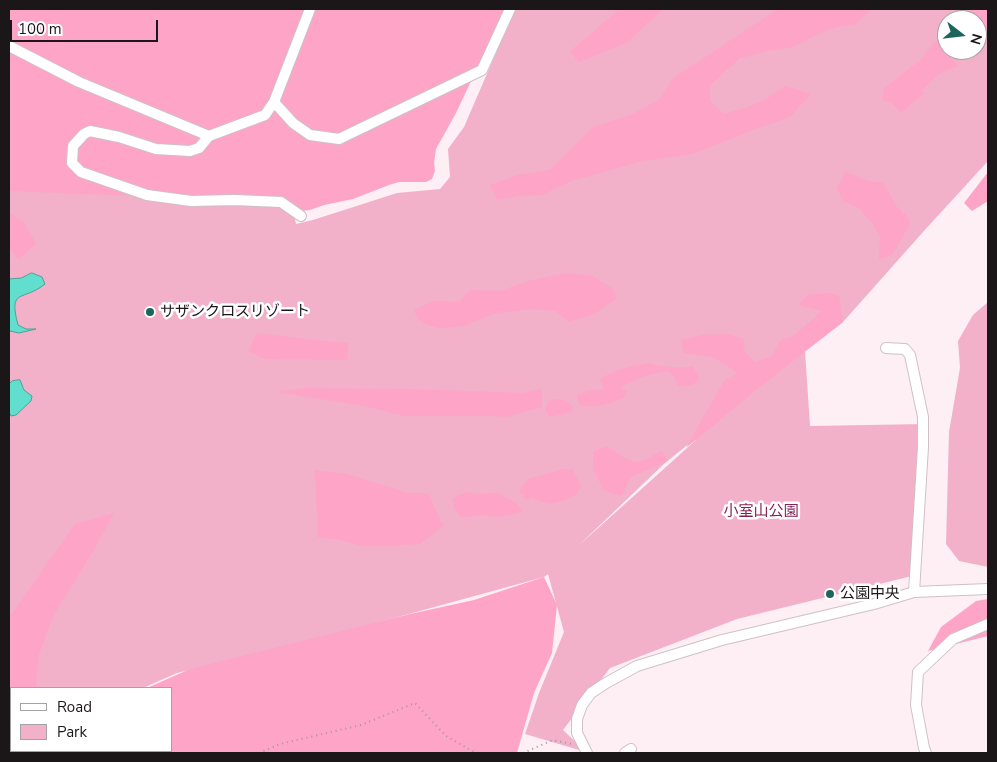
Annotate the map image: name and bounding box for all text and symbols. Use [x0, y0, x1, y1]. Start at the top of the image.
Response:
scale bar [12, 10, 160, 42]
north arrow [937, 10, 987, 60]
text: 100 m [18, 19, 62, 39]
text: N [965, 31, 987, 47]
place label: サザンクロスリゾート [160, 303, 310, 321]
marker: サザンクロスリゾート [144, 306, 156, 318]
park label: 小室山公園 [724, 503, 798, 521]
place label: 公園中央 [840, 585, 900, 603]
marker: 公園中央 [824, 588, 836, 600]
legend [10, 687, 172, 752]
text: Road [57, 697, 92, 717]
text: Park [57, 722, 87, 742]

